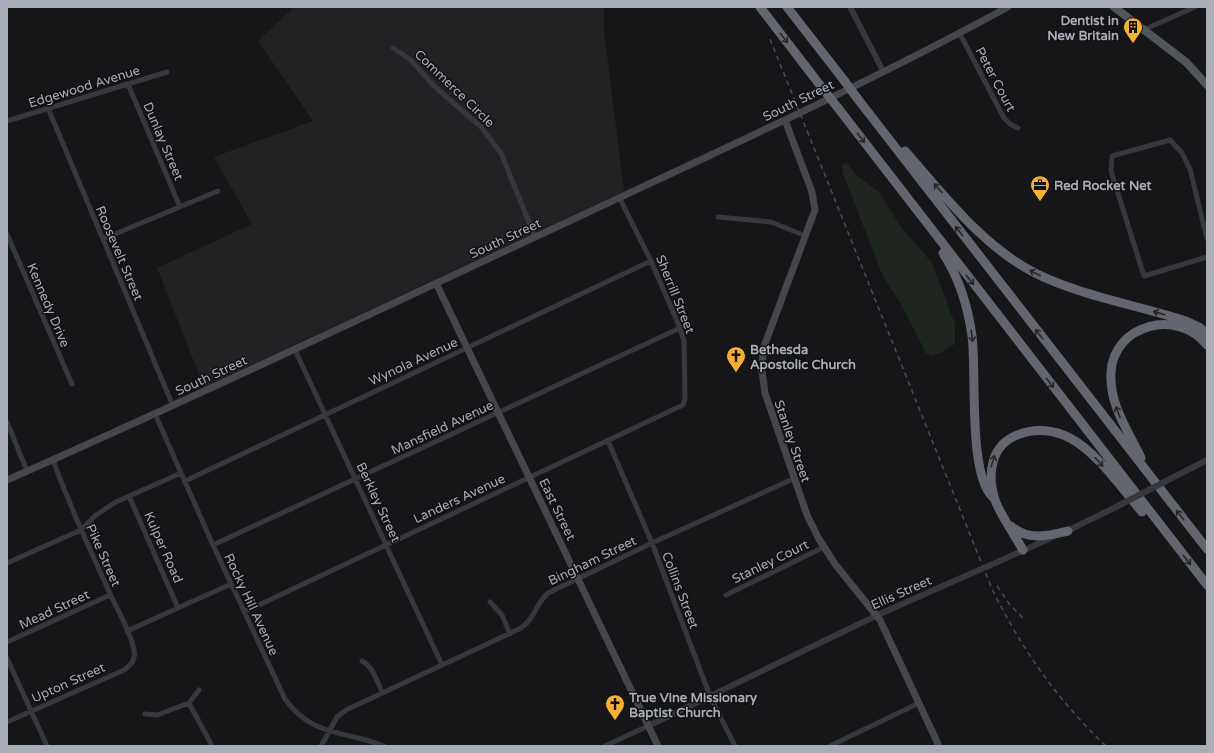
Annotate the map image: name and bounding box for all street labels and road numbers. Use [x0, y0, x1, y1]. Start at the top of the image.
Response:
street label: Peter Court [971, 44, 1019, 115]
street label: Commerce Circle [411, 47, 498, 131]
street label: Edgewood Avenue [27, 62, 142, 112]
street label: South Street [760, 77, 837, 125]
street label: Dunlay Street [139, 100, 187, 183]
street label: Roosevelt Street [92, 204, 146, 303]
street label: South Street [467, 215, 544, 262]
street label: Sherrill Street [652, 253, 698, 336]
street label: Kennedy Drive [23, 261, 73, 350]
street label: Wynola Avenue [366, 334, 460, 389]
street label: South Street [173, 352, 250, 399]
street label: Mansfield Avenue [389, 397, 496, 459]
street label: Stanley Street [770, 398, 814, 485]
street label: Berkley Street [353, 460, 404, 545]
street label: Landers Avenue [411, 471, 508, 527]
street label: East Street [535, 476, 579, 543]
street label: Kulper Road [140, 509, 186, 586]
street label: Pike Street [82, 522, 124, 589]
street label: Bingham Street [546, 533, 639, 589]
street label: Stanley Court [729, 536, 811, 587]
street label: Collins Street [658, 550, 702, 631]
street label: Rocky Hill Avenue [220, 551, 282, 658]
street label: Ellis Street [869, 572, 934, 613]
street label: Mead Street [17, 587, 92, 633]
street label: Upton Street [29, 660, 108, 706]

